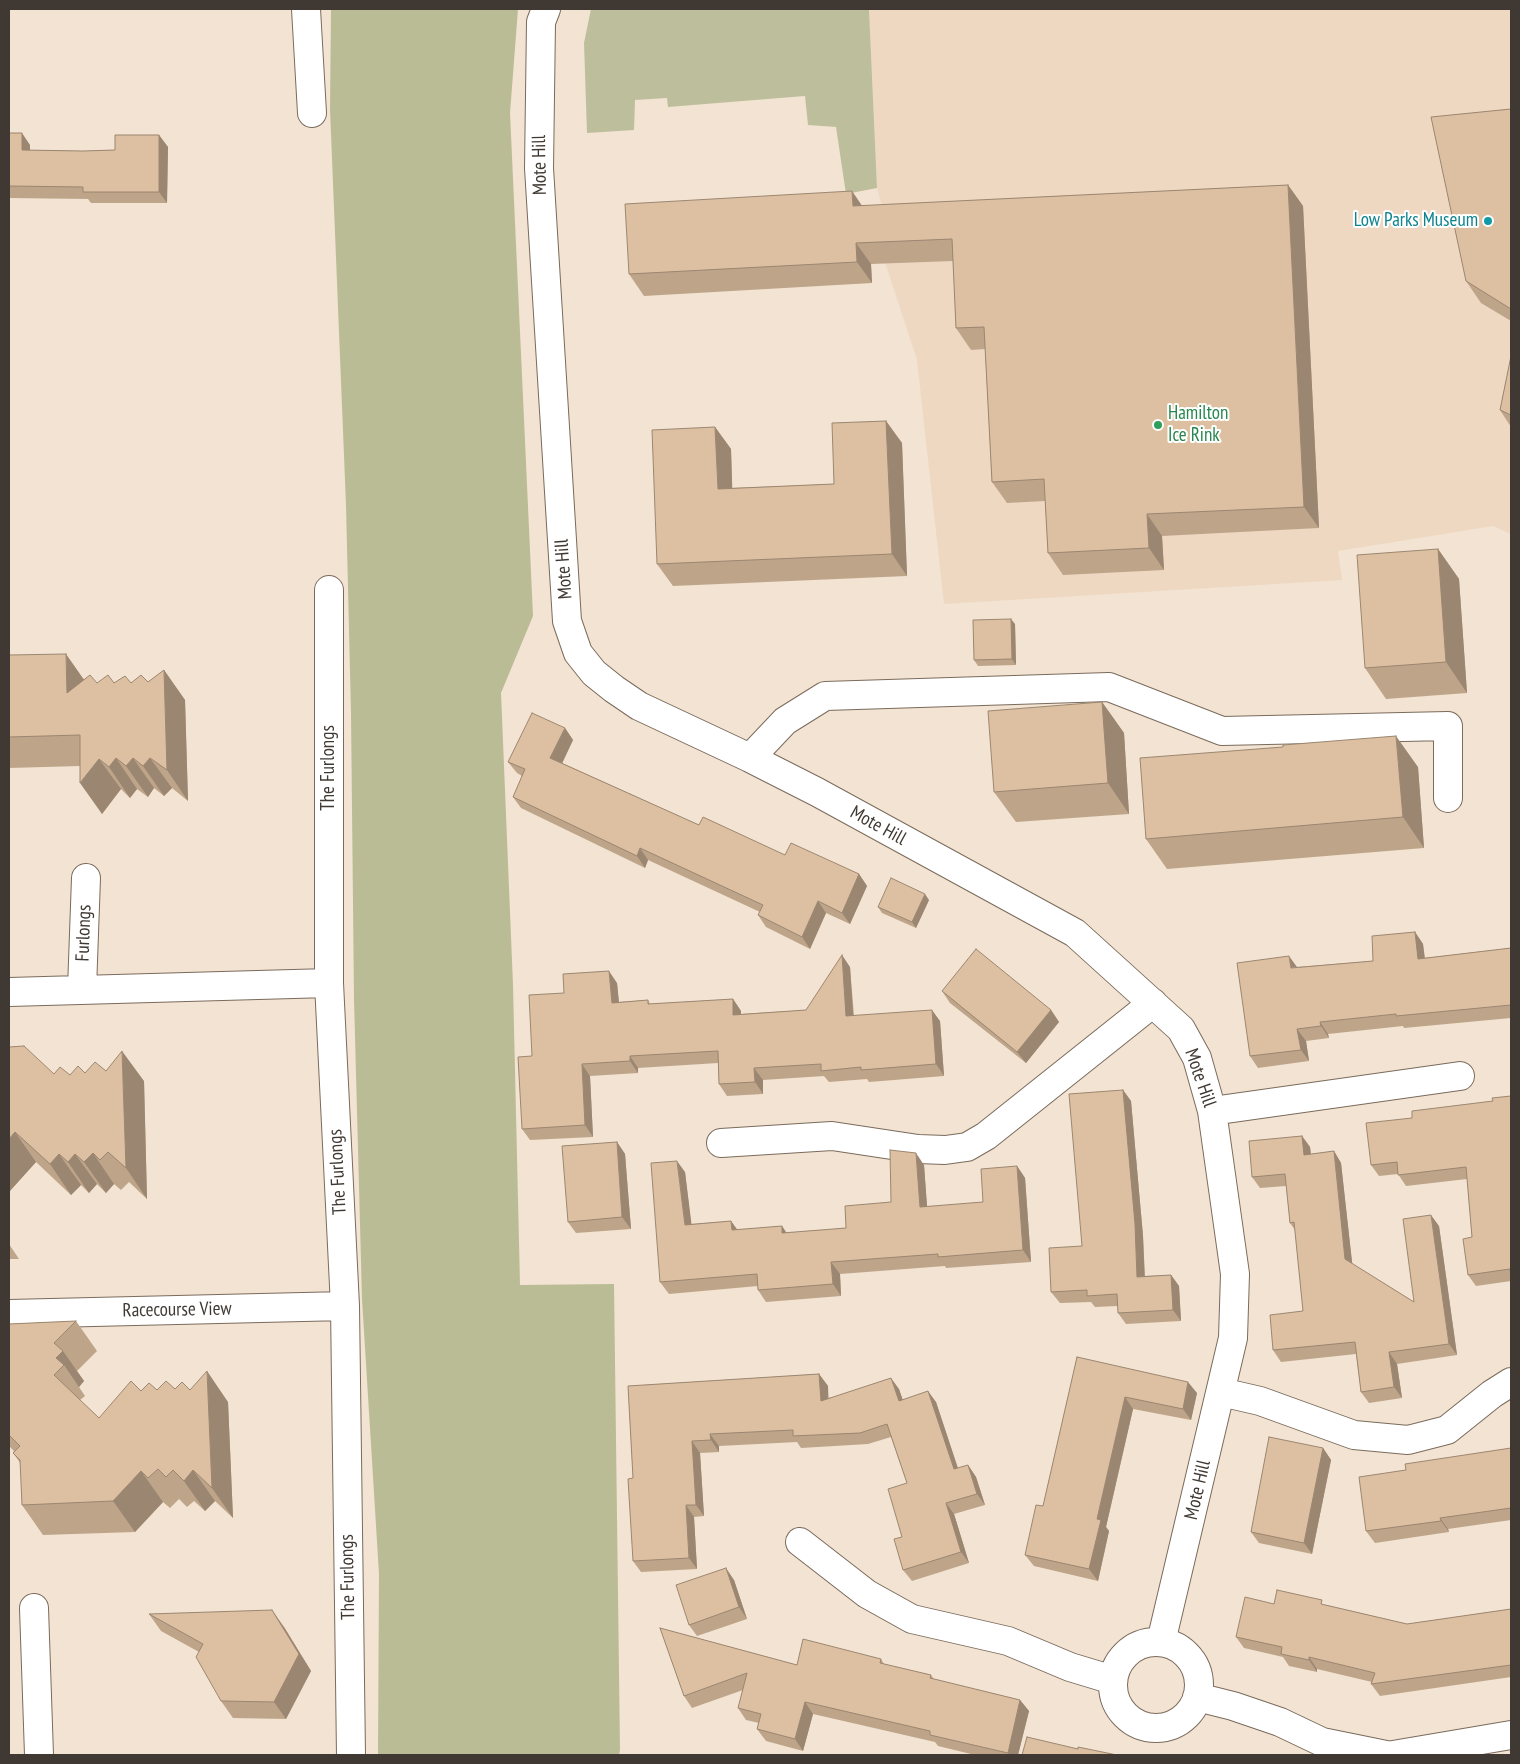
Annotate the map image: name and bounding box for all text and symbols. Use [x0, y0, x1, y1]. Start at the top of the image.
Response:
street label: Mote Hill [528, 135, 552, 195]
place label: Low Parks Museum [1354, 210, 1478, 232]
marker: Low Parks Museum [1482, 215, 1494, 227]
place label: Hamilton Ice Rink [1168, 403, 1228, 447]
marker: Hamilton Ice Rink [1152, 419, 1164, 431]
street label: Mote Hill [551, 538, 577, 600]
street label: The Furlongs [318, 725, 340, 811]
street label: Mote Hill [846, 801, 910, 851]
street label: Furlongs [72, 904, 96, 962]
street label: Mote Hill [1179, 1046, 1221, 1110]
street label: The Furlongs [324, 1129, 352, 1215]
street label: Racecourse View [122, 1298, 232, 1322]
street label: Mote Hill [1180, 1458, 1216, 1522]
street label: The Furlongs [336, 1534, 360, 1620]

